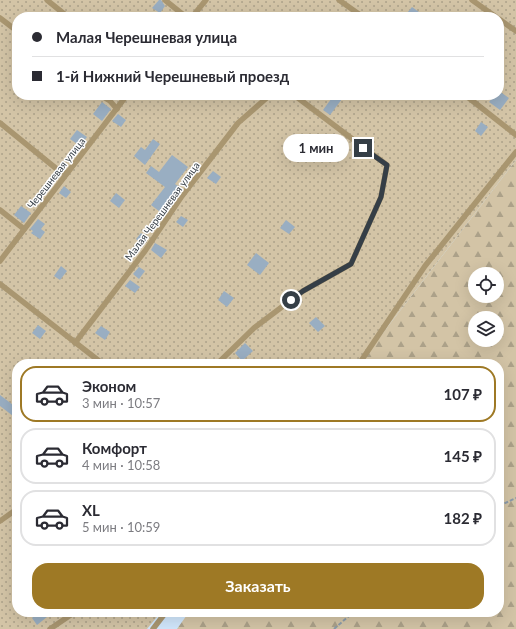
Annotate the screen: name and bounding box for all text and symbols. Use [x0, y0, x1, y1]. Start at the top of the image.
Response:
text: Малая Черешневая улица [56, 28, 237, 46]
text: 1-й Нижний Черешневый проезд [56, 67, 289, 85]
callout: 1 мин [283, 134, 349, 162]
street label: Черешневая улица [25, 135, 87, 211]
route end [354, 139, 372, 157]
text: 1 мин [299, 140, 334, 156]
street label: Малая Черешневая улица [122, 159, 202, 263]
map controls [468, 267, 504, 347]
button: locate [468, 267, 504, 303]
route start [282, 291, 300, 309]
button: layers [468, 311, 504, 347]
icon: car [34, 376, 70, 412]
text: Эконом [82, 377, 136, 395]
text: 107 ₽ [444, 385, 482, 403]
text: 3 мин · 10:57 [82, 395, 160, 411]
icon: car [34, 438, 70, 474]
text: Комфорт [82, 439, 147, 457]
text: 145 ₽ [444, 447, 482, 465]
text: 4 мин · 10:58 [82, 457, 160, 473]
icon: car [34, 500, 70, 536]
text: XL [82, 501, 100, 519]
text: 182 ₽ [444, 509, 482, 527]
text: 5 мин · 10:59 [82, 519, 160, 535]
button: Заказать [32, 563, 484, 609]

